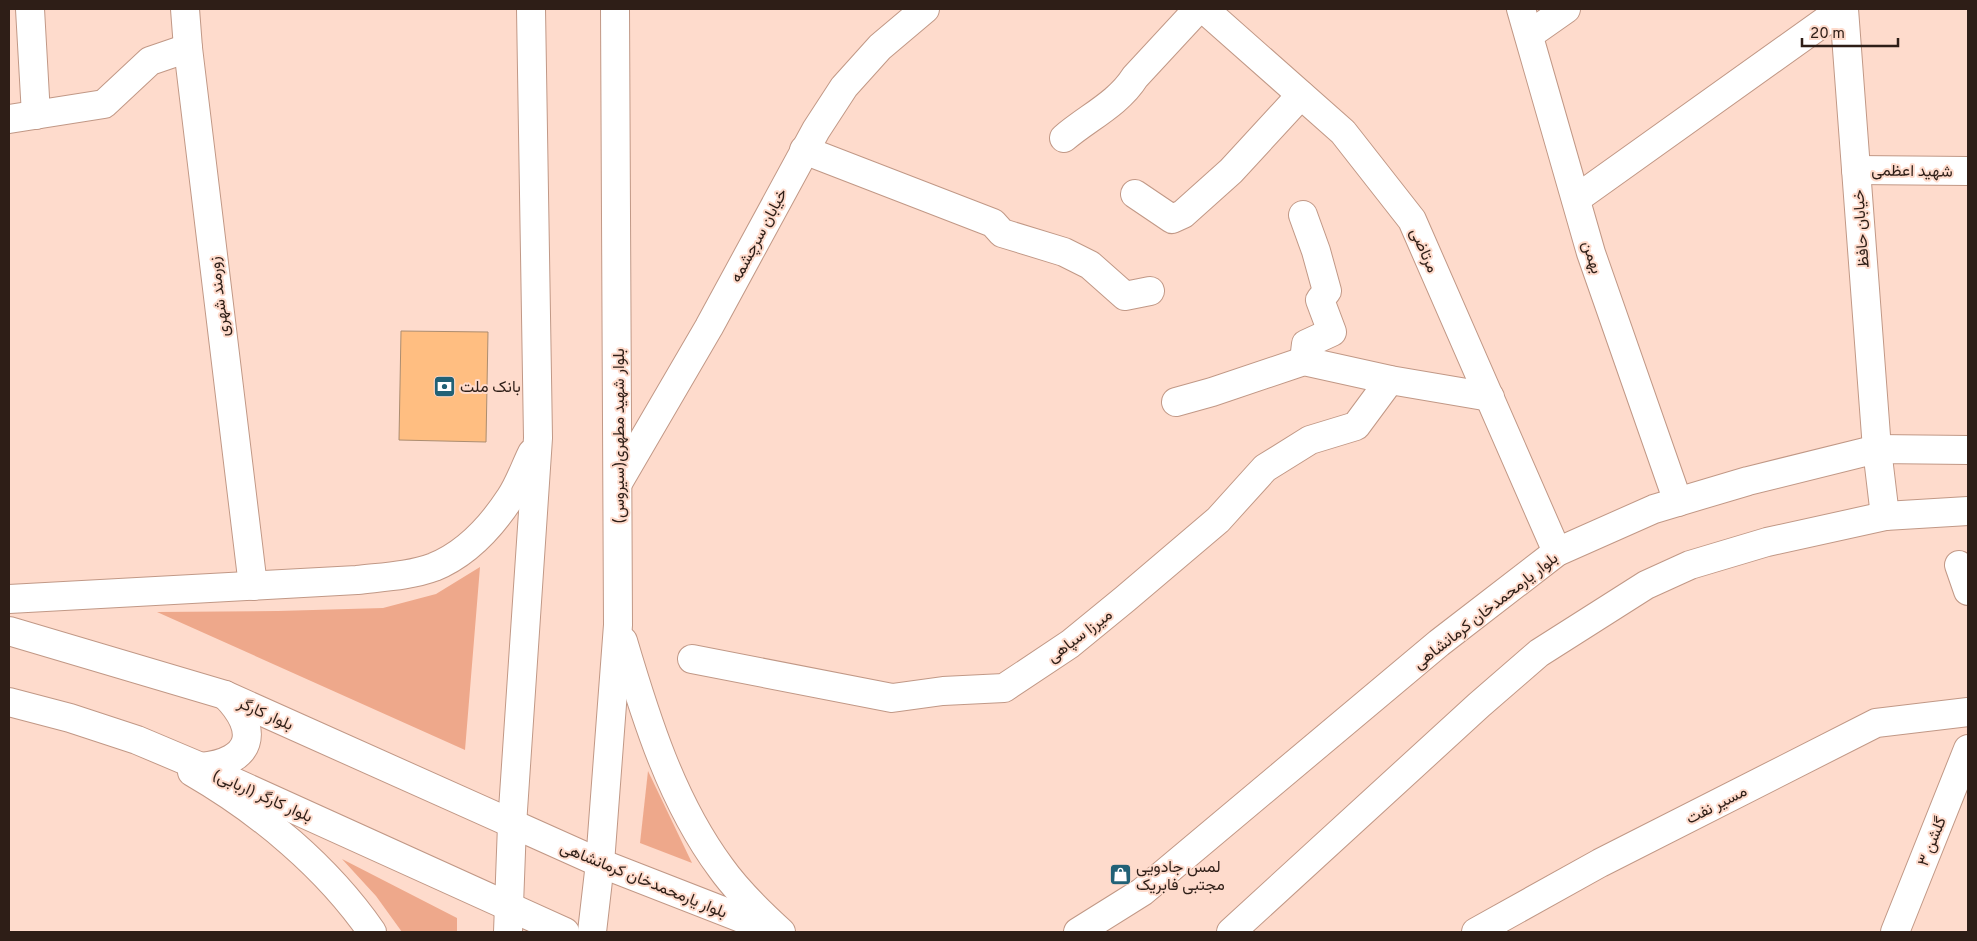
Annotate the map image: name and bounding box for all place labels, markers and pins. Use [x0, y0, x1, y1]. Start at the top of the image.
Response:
bank icon: بانک ملت [432, 374, 456, 398]
place label: بانک ملت [460, 378, 521, 398]
place label: لمس جادویی مجتبی فابریک [1136, 858, 1225, 896]
shop icon: لمس جادویی مجتبی فابریک [1108, 863, 1132, 887]

